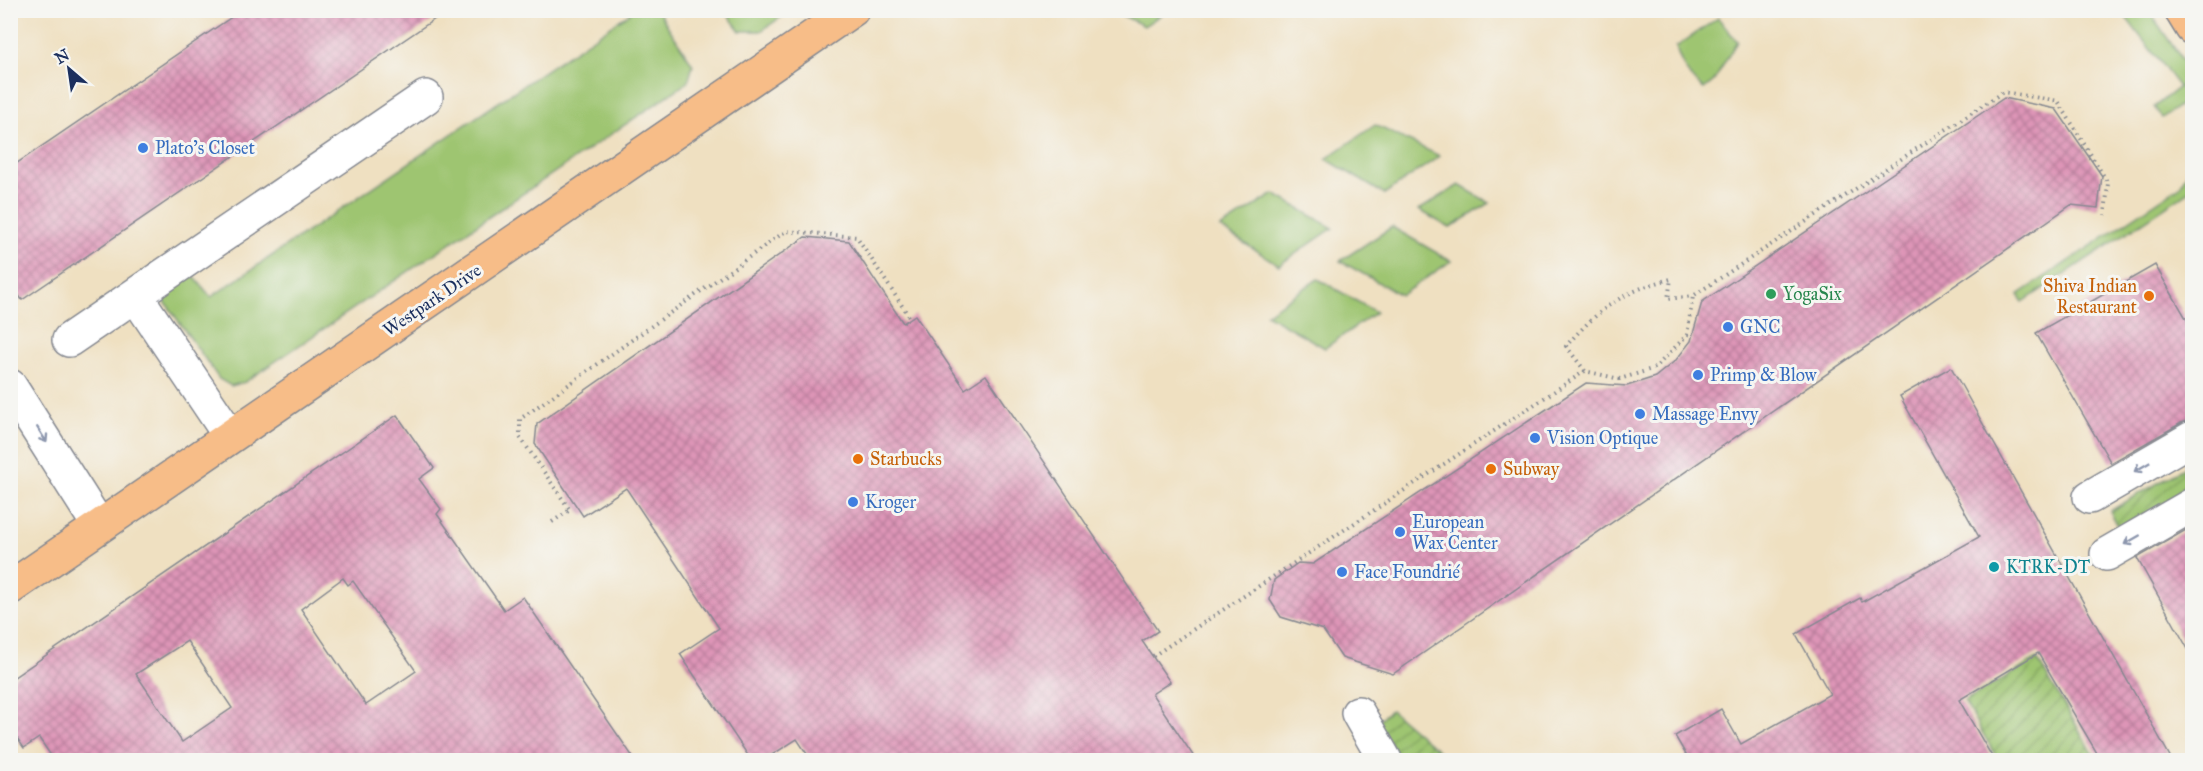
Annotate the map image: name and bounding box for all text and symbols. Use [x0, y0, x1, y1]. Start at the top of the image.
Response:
north arrow [39, 39, 99, 99]
text: N [51, 45, 73, 68]
place label: Plato's Closet [155, 137, 255, 159]
marker: Plato's Closet [136, 141, 150, 155]
street label: Westpark Drive [379, 259, 485, 341]
place label: Shiva Indian Restaurant [2043, 275, 2138, 318]
place label: YogaSix [1783, 283, 1842, 306]
marker: YogaSix [1764, 287, 1778, 301]
marker: Shiva Indian Restaurant [2142, 289, 2156, 303]
place label: GNC [1740, 316, 1781, 338]
marker: GNC [1721, 320, 1735, 334]
place label: Primp & Blow [1710, 364, 1817, 386]
marker: Primp & Blow [1691, 368, 1705, 382]
place label: Massage Envy [1652, 403, 1759, 426]
marker: Massage Envy [1633, 407, 1647, 421]
one-way arrow [35, 427, 48, 444]
place label: Vision Optique [1546, 427, 1658, 450]
marker: Vision Optique [1528, 431, 1542, 445]
place label: Starbucks [870, 448, 942, 470]
marker: Starbucks [851, 452, 865, 466]
place label: Subway [1503, 458, 1560, 480]
one-way arrow [2134, 461, 2151, 473]
marker: Subway [1484, 462, 1498, 476]
place label: Kroger [865, 491, 917, 514]
marker: Kroger [846, 495, 860, 509]
place label: European Wax Center [1412, 511, 1498, 554]
marker: European Wax Center [1393, 525, 1407, 539]
one-way arrow [2123, 535, 2141, 546]
place label: KTRK-DT [2006, 556, 2090, 578]
marker: KTRK-DT [1987, 560, 2001, 574]
place label: Face Foundrié [1354, 561, 1460, 583]
marker: Face Foundrié [1335, 565, 1349, 579]

